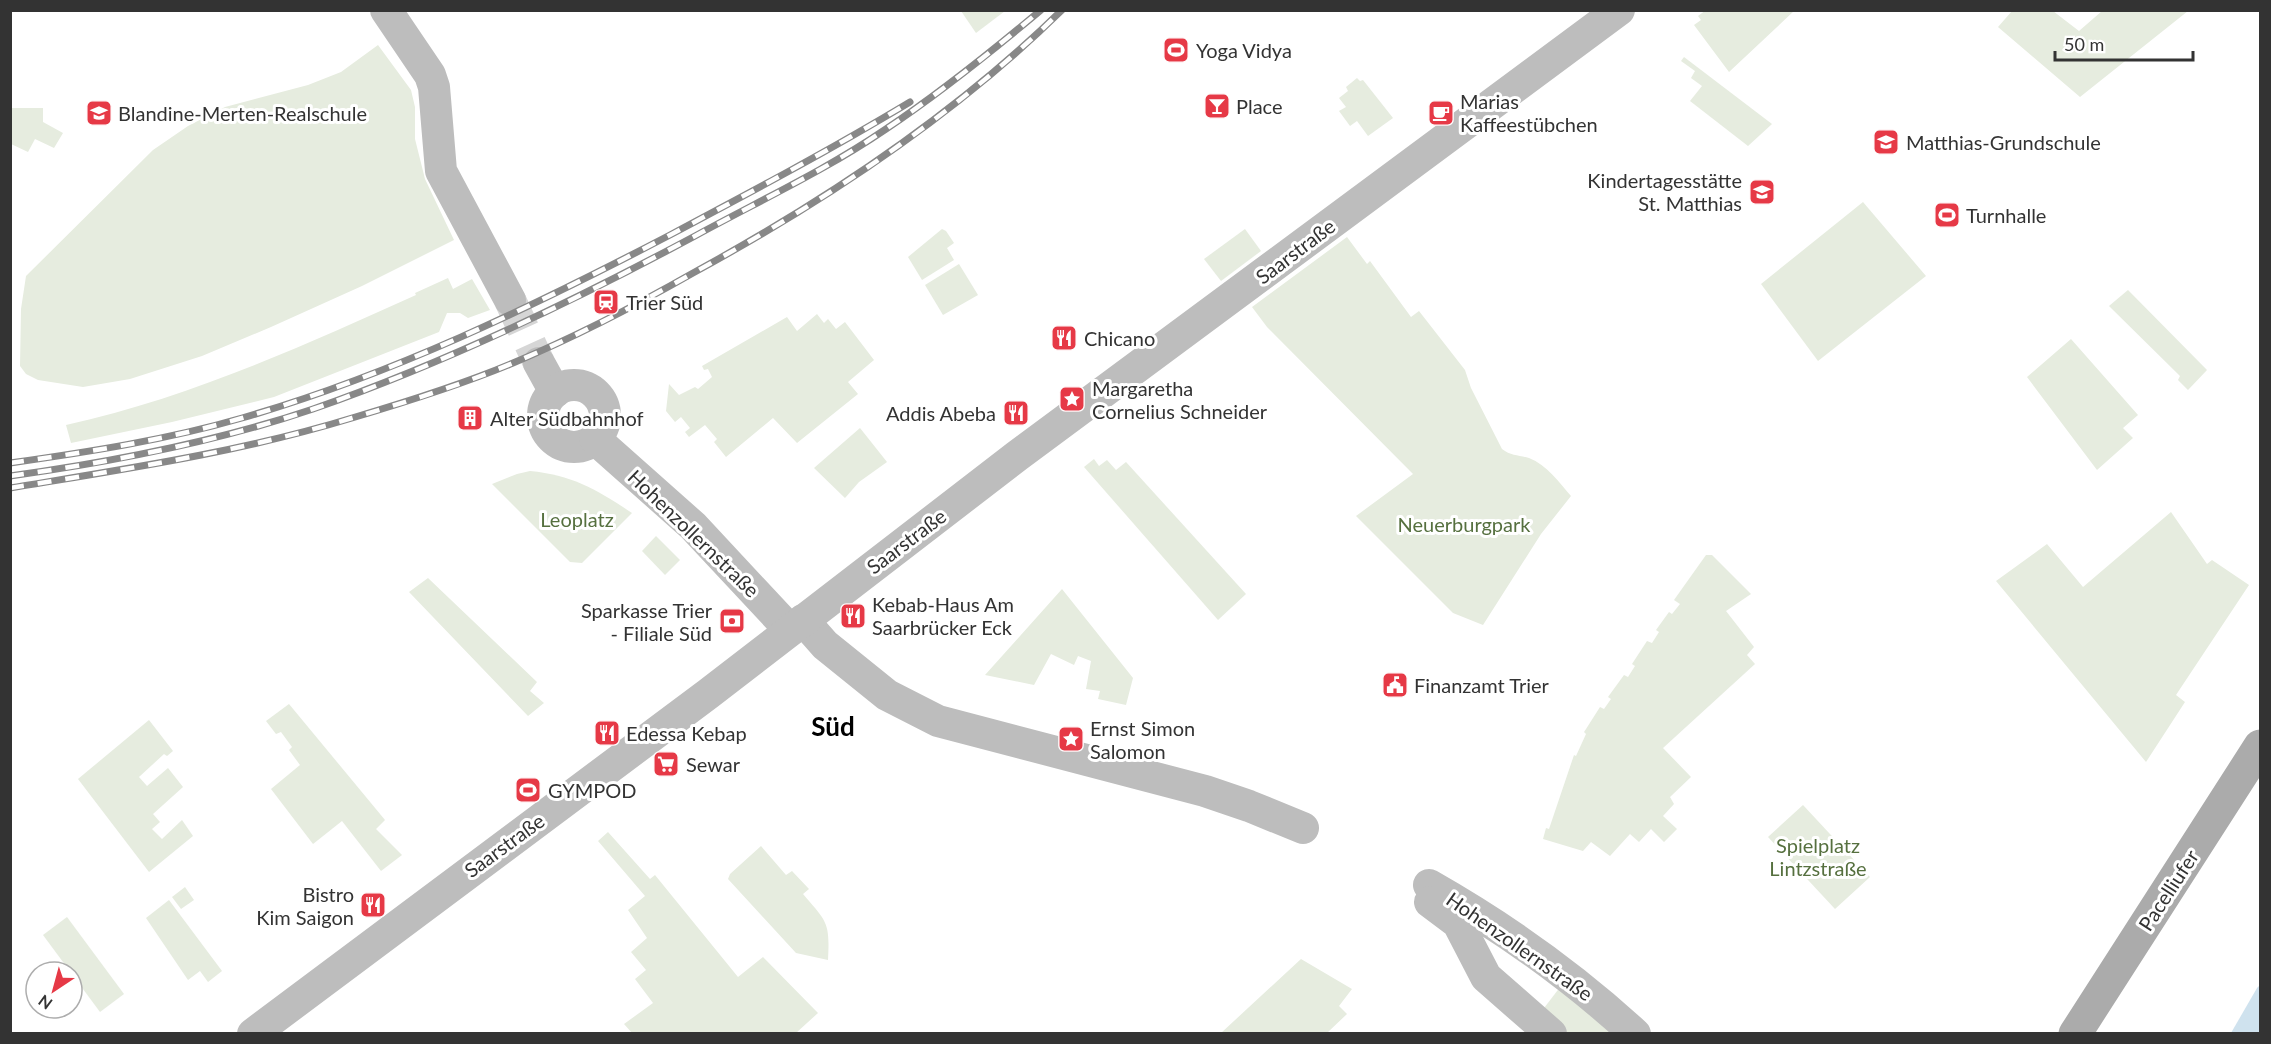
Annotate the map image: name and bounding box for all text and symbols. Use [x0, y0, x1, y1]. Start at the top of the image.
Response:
scale bar [2055, 24, 2193, 62]
text: 50 m [2064, 33, 2104, 55]
sports icon: Yoga Vidya [1161, 35, 1191, 65]
place label: Yoga Vidya [1196, 38, 1292, 62]
place label: Marias Kaffeestübchen [1460, 89, 1598, 136]
bar icon: Place [1202, 91, 1232, 121]
place label: Place [1236, 94, 1283, 118]
school or university icon: Blandine-Merten-Realschule [84, 98, 114, 128]
cafe icon: Marias Kaffeestübchen [1426, 98, 1456, 128]
place label: Blandine-Merten-Realschule [118, 101, 367, 125]
school or university icon: Matthias-Grundschule [1871, 127, 1901, 157]
place label: Matthias-Grundschule [1906, 130, 2101, 154]
place label: Kindertagesstätte St. Matthias [1587, 168, 1742, 215]
school or university icon: Kindertagesstätte St. Matthias [1747, 177, 1777, 207]
sports icon: Turnhalle [1932, 200, 1962, 230]
place label: Turnhalle [1966, 203, 2046, 227]
street label: Saarstraße [1251, 213, 1339, 289]
station icon: Trier Süd [591, 287, 621, 317]
place label: Trier Süd [626, 290, 703, 314]
restaurant icon: Chicano [1049, 323, 1079, 353]
place label: Chicano [1084, 326, 1155, 350]
place label: Margaretha Cornelius Schneider [1092, 376, 1268, 423]
place icon: Margaretha Cornelius Schneider [1057, 384, 1087, 414]
restaurant icon: Addis Abeba [1001, 398, 1031, 428]
place label: Addis Abeba [886, 401, 996, 425]
building icon: Alter Südbahnhof [455, 403, 485, 433]
place label: Alter Südbahnhof [490, 406, 644, 430]
street label: Hohenzollernstraße [623, 464, 765, 602]
street label: Saarstraße [862, 503, 950, 579]
park label: Leoplatz [540, 507, 614, 531]
park label: Neuerburgpark [1398, 512, 1531, 536]
place label: Kebab-Haus Am Saarbrücker Eck [872, 592, 1014, 639]
place label: Sparkasse Trier - Filiale Süd [581, 598, 713, 645]
restaurant icon: Kebab-Haus Am Saarbrücker Eck [838, 601, 868, 631]
bank icon: Sparkasse Trier - Filiale Süd [717, 606, 747, 636]
public building icon: Finanzamt Trier [1380, 670, 1410, 700]
place label: Finanzamt Trier [1414, 673, 1550, 697]
district label: Süd [811, 710, 855, 742]
place label: Ernst Simon Salomon [1090, 716, 1195, 763]
restaurant icon: Edessa Kebap [592, 718, 622, 748]
place label: Edessa Kebap [626, 721, 747, 745]
place icon: Ernst Simon Salomon [1056, 724, 1086, 754]
supermarket icon: Sewar [651, 749, 681, 779]
place label: Sewar [686, 752, 741, 776]
sports icon: GYMPOD [513, 775, 543, 805]
place label: GYMPOD [548, 778, 637, 802]
street label: Saarstraße [459, 808, 549, 882]
park label: Spielplatz Lintzstraße [1769, 833, 1867, 880]
street label: Pacelliufer [2133, 845, 2203, 935]
place label: Bistro Kim Saigon [256, 882, 354, 929]
street label: Hohenzollernstraße [1442, 887, 1598, 1005]
restaurant icon: Bistro Kim Saigon [358, 890, 388, 920]
north arrow [24, 960, 84, 1020]
text: N [34, 991, 55, 1014]

